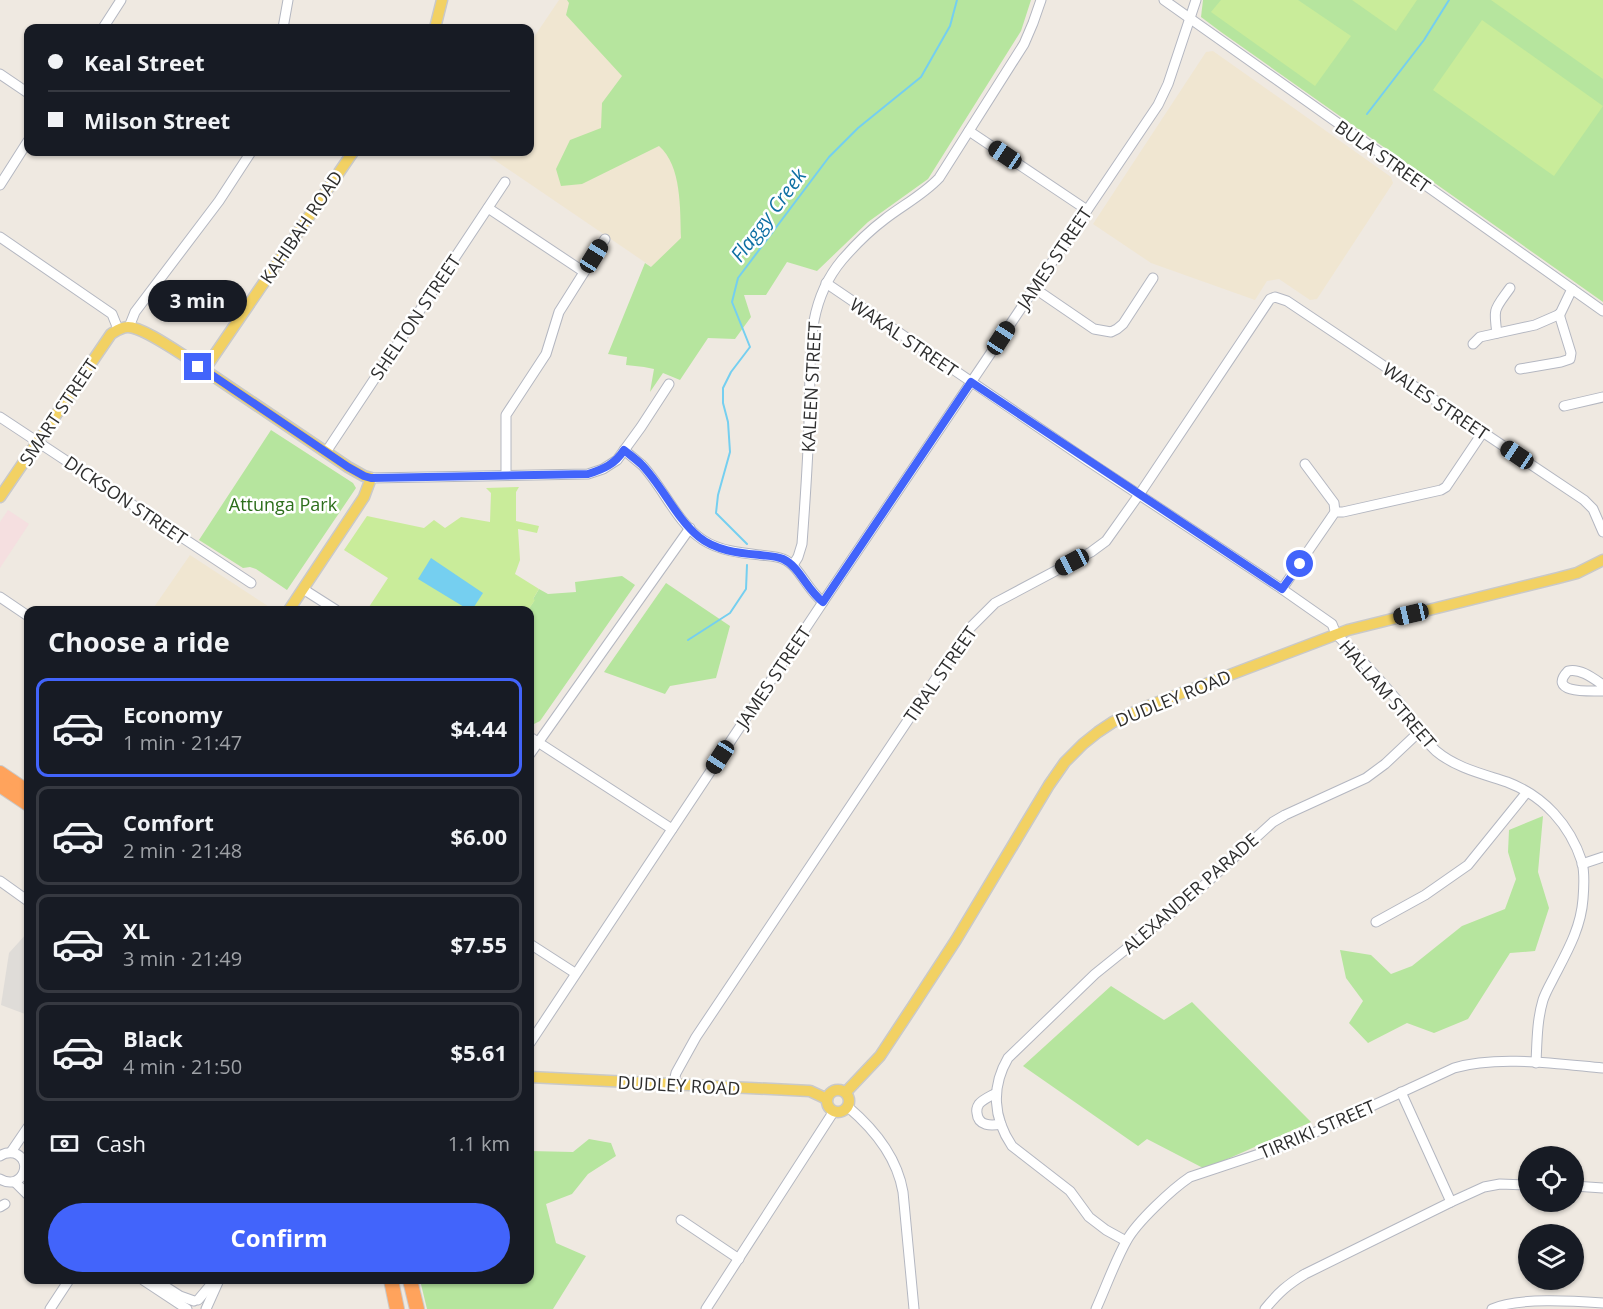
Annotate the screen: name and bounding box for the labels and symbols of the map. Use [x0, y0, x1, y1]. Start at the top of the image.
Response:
street label: BULA STREET [1331, 114, 1435, 198]
car [985, 137, 1025, 173]
water label: Flaggy Creek [724, 162, 813, 267]
street label: KAHIBAH ROAD [254, 166, 348, 288]
street label: JAMES STREET [1010, 202, 1097, 315]
car [577, 236, 611, 276]
street label: SHELTON STREET [364, 250, 466, 384]
callout: 3 min [148, 280, 248, 322]
street label: WAKAL STREET [845, 292, 963, 382]
car [984, 318, 1018, 358]
street label: KALEEN STREET [796, 321, 826, 453]
route end [184, 353, 211, 380]
street label: SMART STREET [13, 354, 103, 470]
street label: WALES STREET [1378, 357, 1494, 445]
car [1497, 437, 1537, 473]
street label: DICKSON STREET [60, 450, 192, 550]
park label: Attunga Park [229, 492, 338, 516]
car [1052, 546, 1092, 578]
route start [1286, 550, 1313, 577]
car [1391, 601, 1431, 627]
street label: JAMES STREET [729, 621, 816, 734]
street label: TIRAL STREET [898, 621, 982, 727]
street label: HALLAM STREET [1334, 635, 1442, 753]
street label: DUDLEY ROAD [1112, 664, 1234, 732]
car [703, 737, 737, 777]
street label: ALEXANDER PARADE [1117, 827, 1263, 959]
street label: DUDLEY ROAD [617, 1070, 741, 1100]
street label: TIRRIKI STREET [1255, 1094, 1379, 1164]

